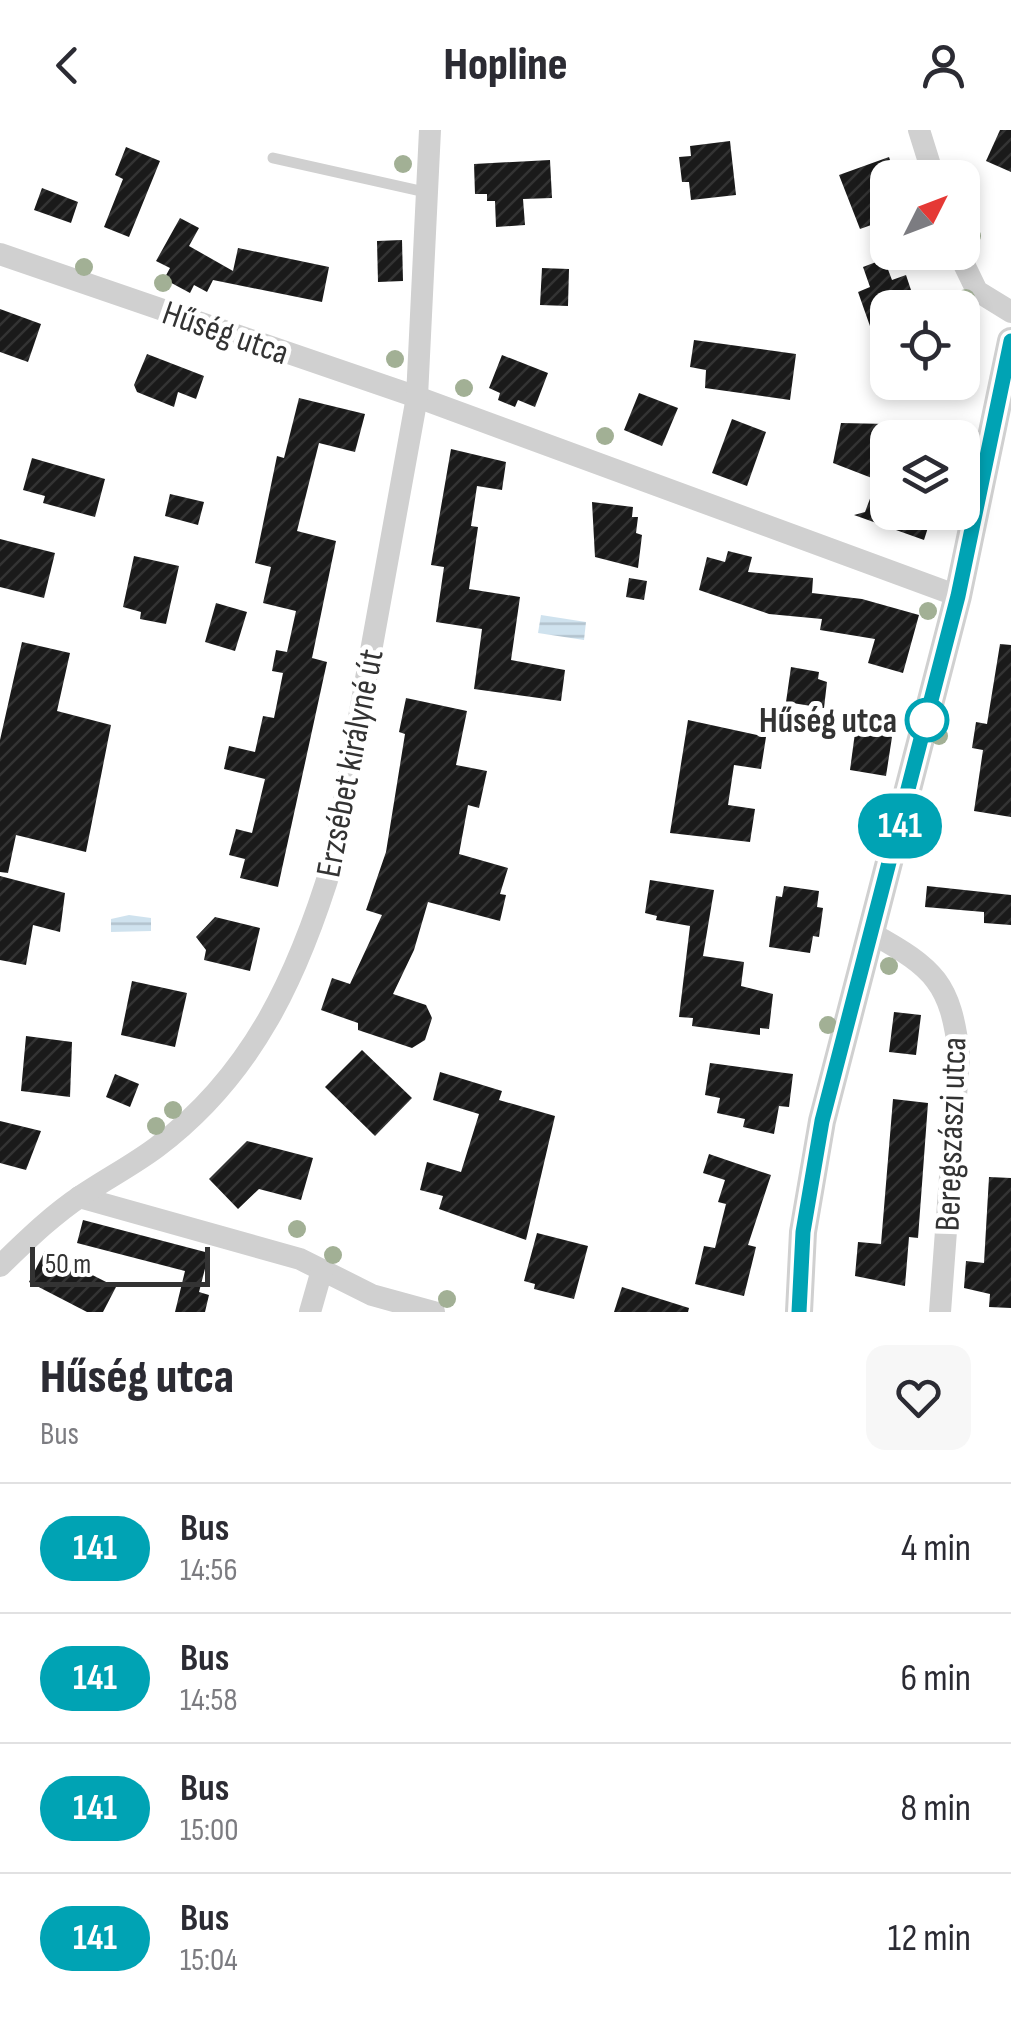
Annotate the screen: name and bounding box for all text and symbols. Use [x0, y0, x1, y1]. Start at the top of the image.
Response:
icon: back [40, 38, 95, 93]
text: Hopline [444, 38, 567, 93]
icon: person [916, 38, 971, 93]
north arrow [870, 160, 980, 270]
map controls [870, 160, 980, 530]
button: locate [870, 290, 980, 400]
street label: Hűség utca [157, 292, 294, 375]
button: layers [870, 420, 980, 530]
street label: Erzsébet királyné út [307, 646, 394, 881]
marker: Hűség utca [906, 699, 948, 741]
place label: Hűség utca [759, 700, 897, 743]
line badge: 141 [842, 794, 958, 858]
text: 141 [878, 805, 922, 848]
street label: Beregszászi utca [927, 1036, 976, 1232]
scale bar [30, 1242, 210, 1286]
text: 50 m [45, 1248, 91, 1281]
button: heart [866, 1345, 971, 1450]
text: Hűség utca [40, 1349, 234, 1406]
text: Bus [40, 1415, 79, 1454]
text: Bus [180, 1506, 229, 1551]
text: 4 min [901, 1526, 971, 1571]
text: 141 [73, 1527, 117, 1570]
text: 14:56 [180, 1551, 237, 1590]
text: Bus [180, 1636, 229, 1681]
text: 6 min [901, 1656, 971, 1701]
text: 141 [73, 1657, 117, 1700]
text: 14:58 [180, 1681, 238, 1720]
text: Bus [180, 1766, 229, 1811]
text: 8 min [901, 1786, 971, 1831]
text: 141 [73, 1787, 117, 1830]
text: 15:00 [180, 1811, 239, 1850]
text: Bus [180, 1896, 229, 1941]
text: 12 min [888, 1916, 971, 1961]
text: 141 [73, 1917, 117, 1960]
text: 15:04 [180, 1941, 238, 1980]

